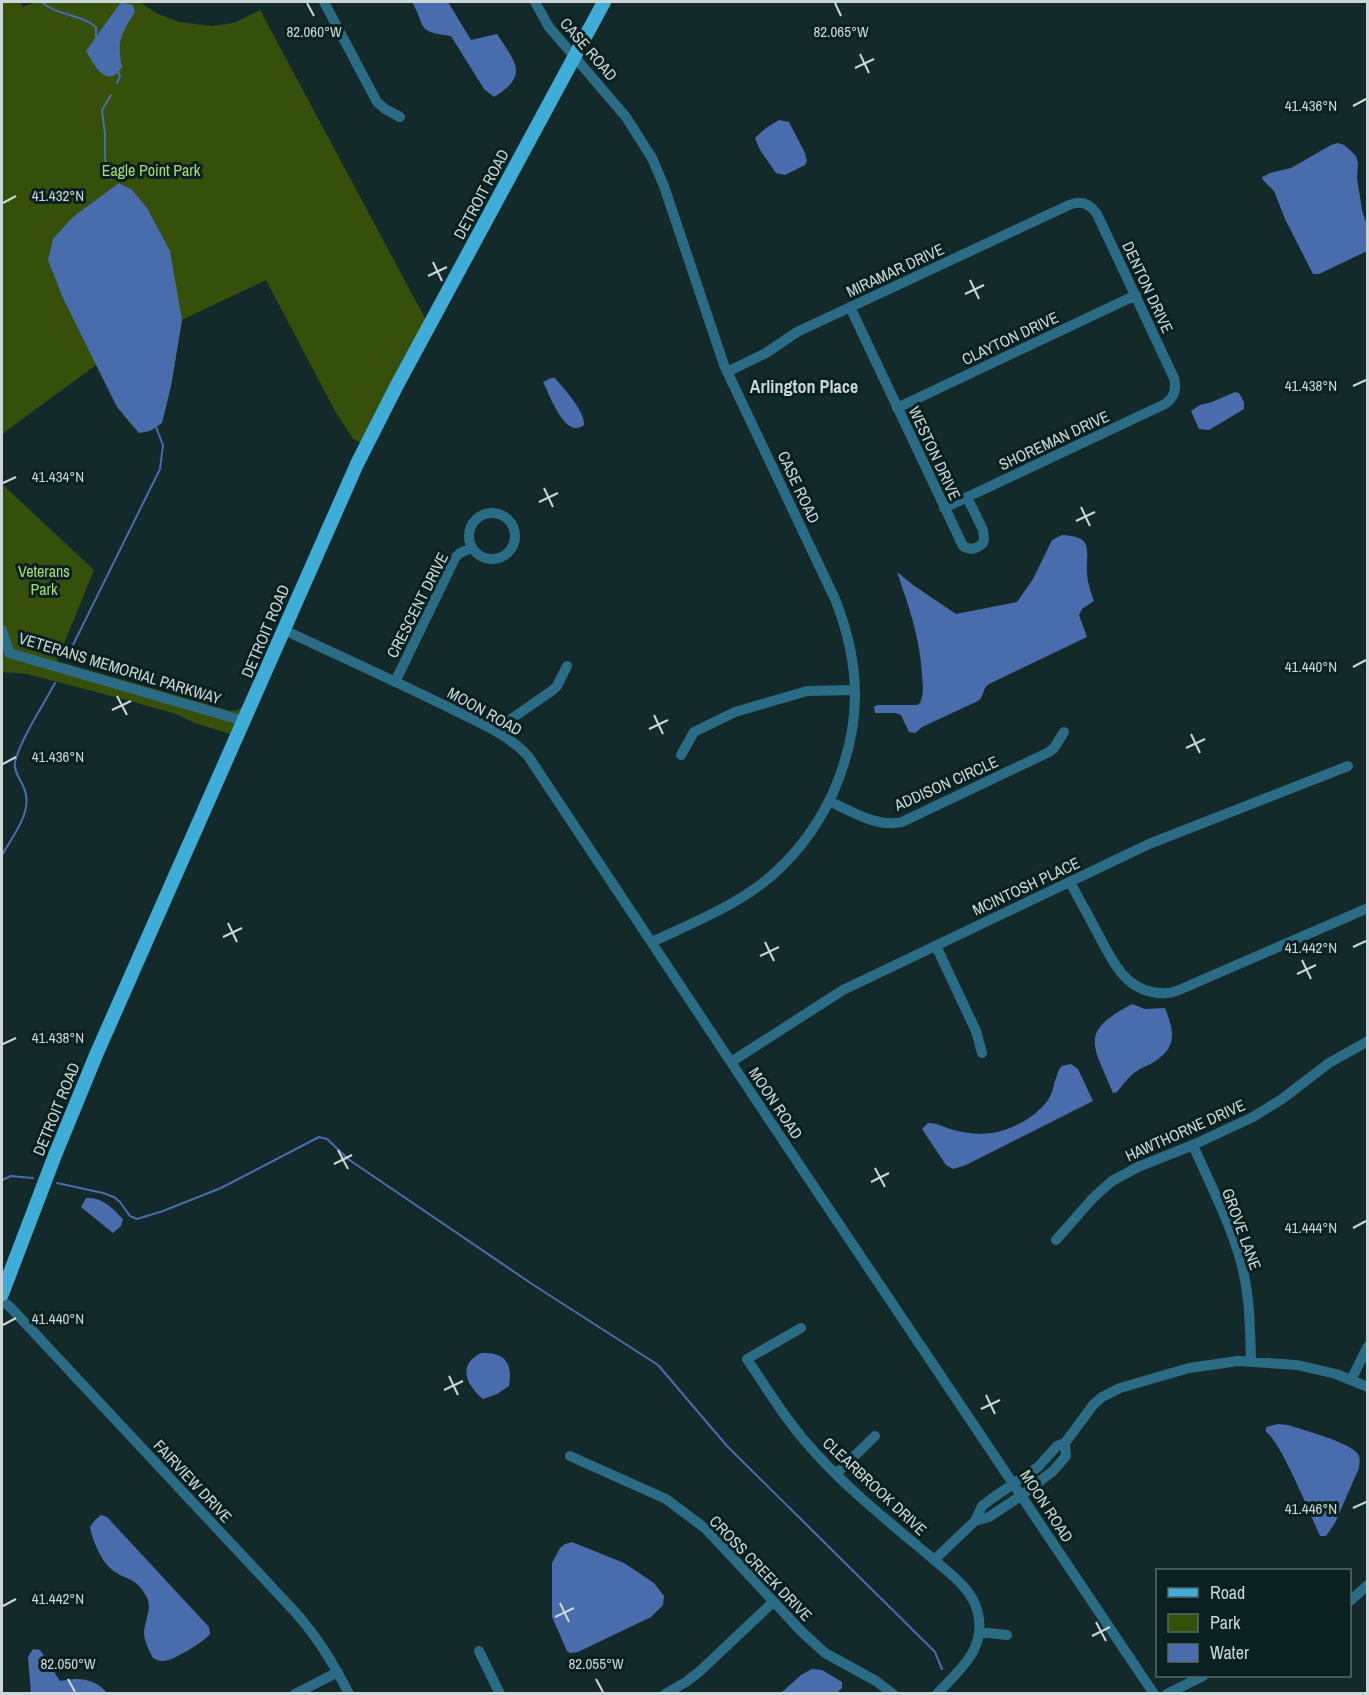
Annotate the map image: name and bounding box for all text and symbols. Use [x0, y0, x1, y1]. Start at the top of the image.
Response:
street label: CASE ROAD [555, 13, 623, 85]
text: 82.060°W [286, 21, 342, 42]
text: 82.065°W [813, 21, 869, 42]
text: 41.436°N [1285, 95, 1337, 116]
street label: DETROIT ROAD [448, 145, 514, 243]
park label: Eagle Point Park [102, 159, 201, 181]
text: 41.432°N [32, 185, 84, 206]
street label: MIRAMAR DRIVE [842, 238, 948, 302]
street label: DENTON DRIVE [1117, 238, 1179, 336]
street label: CLAYTON DRIVE [958, 306, 1062, 370]
district label: Arlington Place [750, 374, 858, 399]
text: 41.438°N [1285, 375, 1337, 396]
street label: WESTON DRIVE [904, 403, 966, 503]
street label: SHOREMAN DRIVE [995, 405, 1113, 475]
street label: CASE ROAD [773, 447, 825, 527]
text: 41.434°N [32, 466, 84, 487]
street label: CRESCENT DRIVE [381, 548, 453, 662]
park label: Veterans Park [18, 560, 70, 600]
street label: DETROIT ROAD [236, 581, 294, 681]
street label: VETERANS MEMORIAL PARKWAY [16, 627, 224, 709]
text: 41.440°N [1285, 656, 1337, 677]
street label: MOON ROAD [444, 681, 526, 741]
text: 41.436°N [32, 746, 84, 767]
street label: ADDISON CIRCLE [890, 750, 1001, 816]
street label: MCINTOSH PLACE [969, 851, 1083, 921]
text: 41.442°N [1285, 937, 1337, 958]
text: 41.438°N [32, 1027, 84, 1048]
street label: DETROIT ROAD [27, 1059, 85, 1159]
street label: MOON ROAD [744, 1063, 808, 1143]
street label: HAWTHORNE DRIVE [1121, 1094, 1249, 1166]
street label: GROVE LANE [1217, 1185, 1267, 1273]
text: 41.444°N [1285, 1217, 1337, 1238]
text: 41.440°N [32, 1308, 84, 1329]
street label: CLEARBROOK DRIVE [818, 1432, 932, 1540]
street label: FAIRVIEW DRIVE [149, 1435, 237, 1527]
street label: MOON ROAD [1015, 1465, 1079, 1547]
text: 41.446°N [1285, 1498, 1337, 1519]
street label: CROSS CREEK DRIVE [705, 1510, 817, 1626]
legend [1156, 1569, 1351, 1677]
text: Road [1210, 1580, 1245, 1605]
text: 41.442°N [32, 1588, 84, 1609]
text: Park [1210, 1610, 1241, 1635]
text: Water [1210, 1640, 1249, 1665]
text: 82.050°W [40, 1653, 96, 1674]
text: 82.055°W [568, 1653, 624, 1674]

